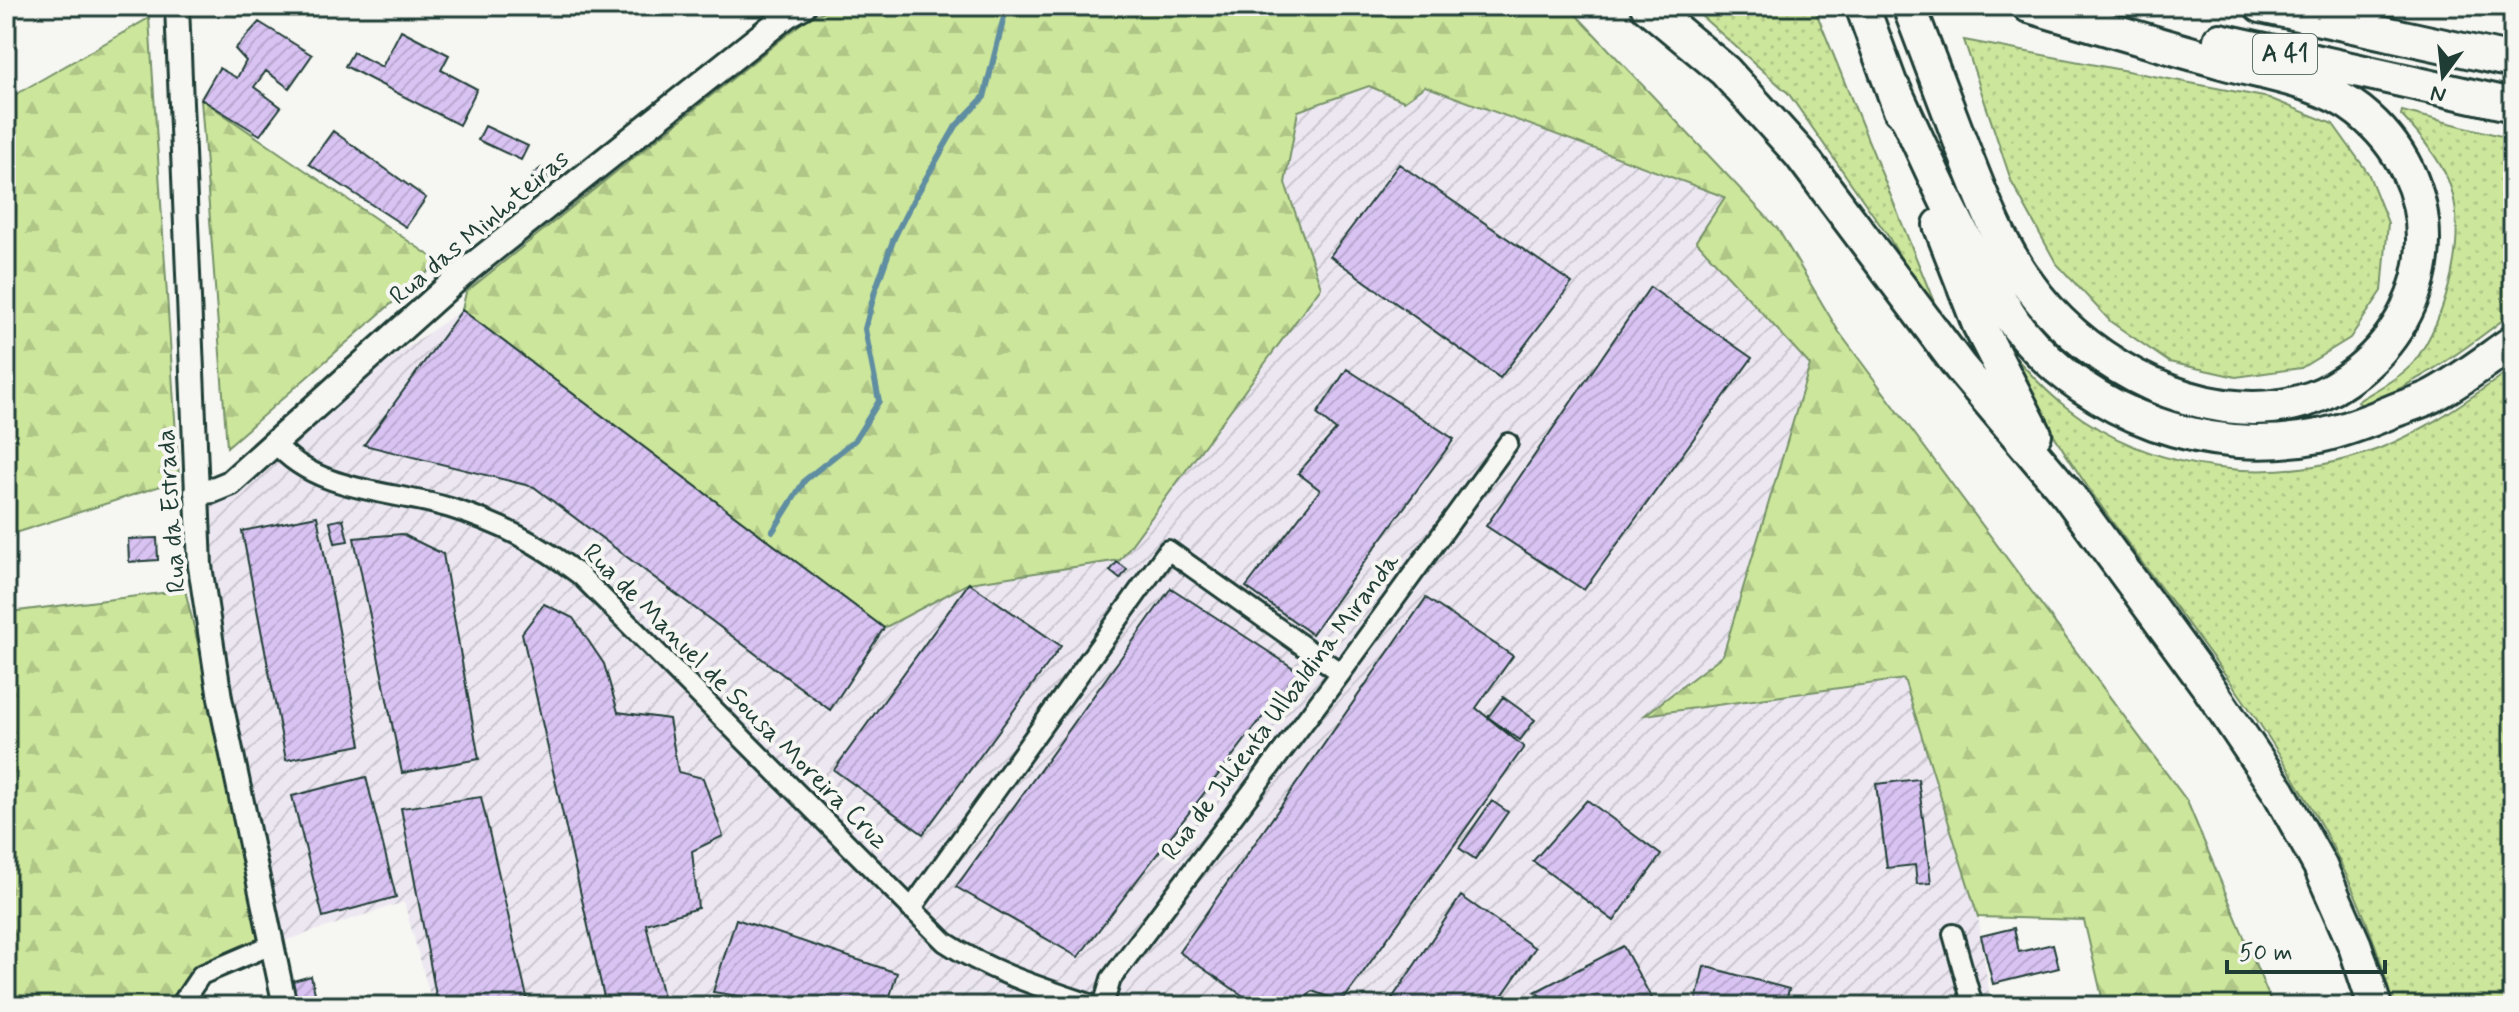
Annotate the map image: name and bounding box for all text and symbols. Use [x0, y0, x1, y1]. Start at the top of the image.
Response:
road number: A 41 [2253, 34, 2317, 74]
north arrow [2403, 36, 2483, 116]
text: N [2428, 78, 2449, 109]
street label: Rua das Minhoteiras [383, 143, 577, 313]
street label: Rua da Estrada [149, 428, 195, 594]
street label: Rua de Manuel de Sousa Moreira Cruz [575, 537, 895, 857]
street label: Rua de Julienta Ulbaldina Miranda [1154, 546, 1408, 868]
scale bar [2227, 924, 2385, 974]
text: 50 m [2239, 938, 2293, 969]

